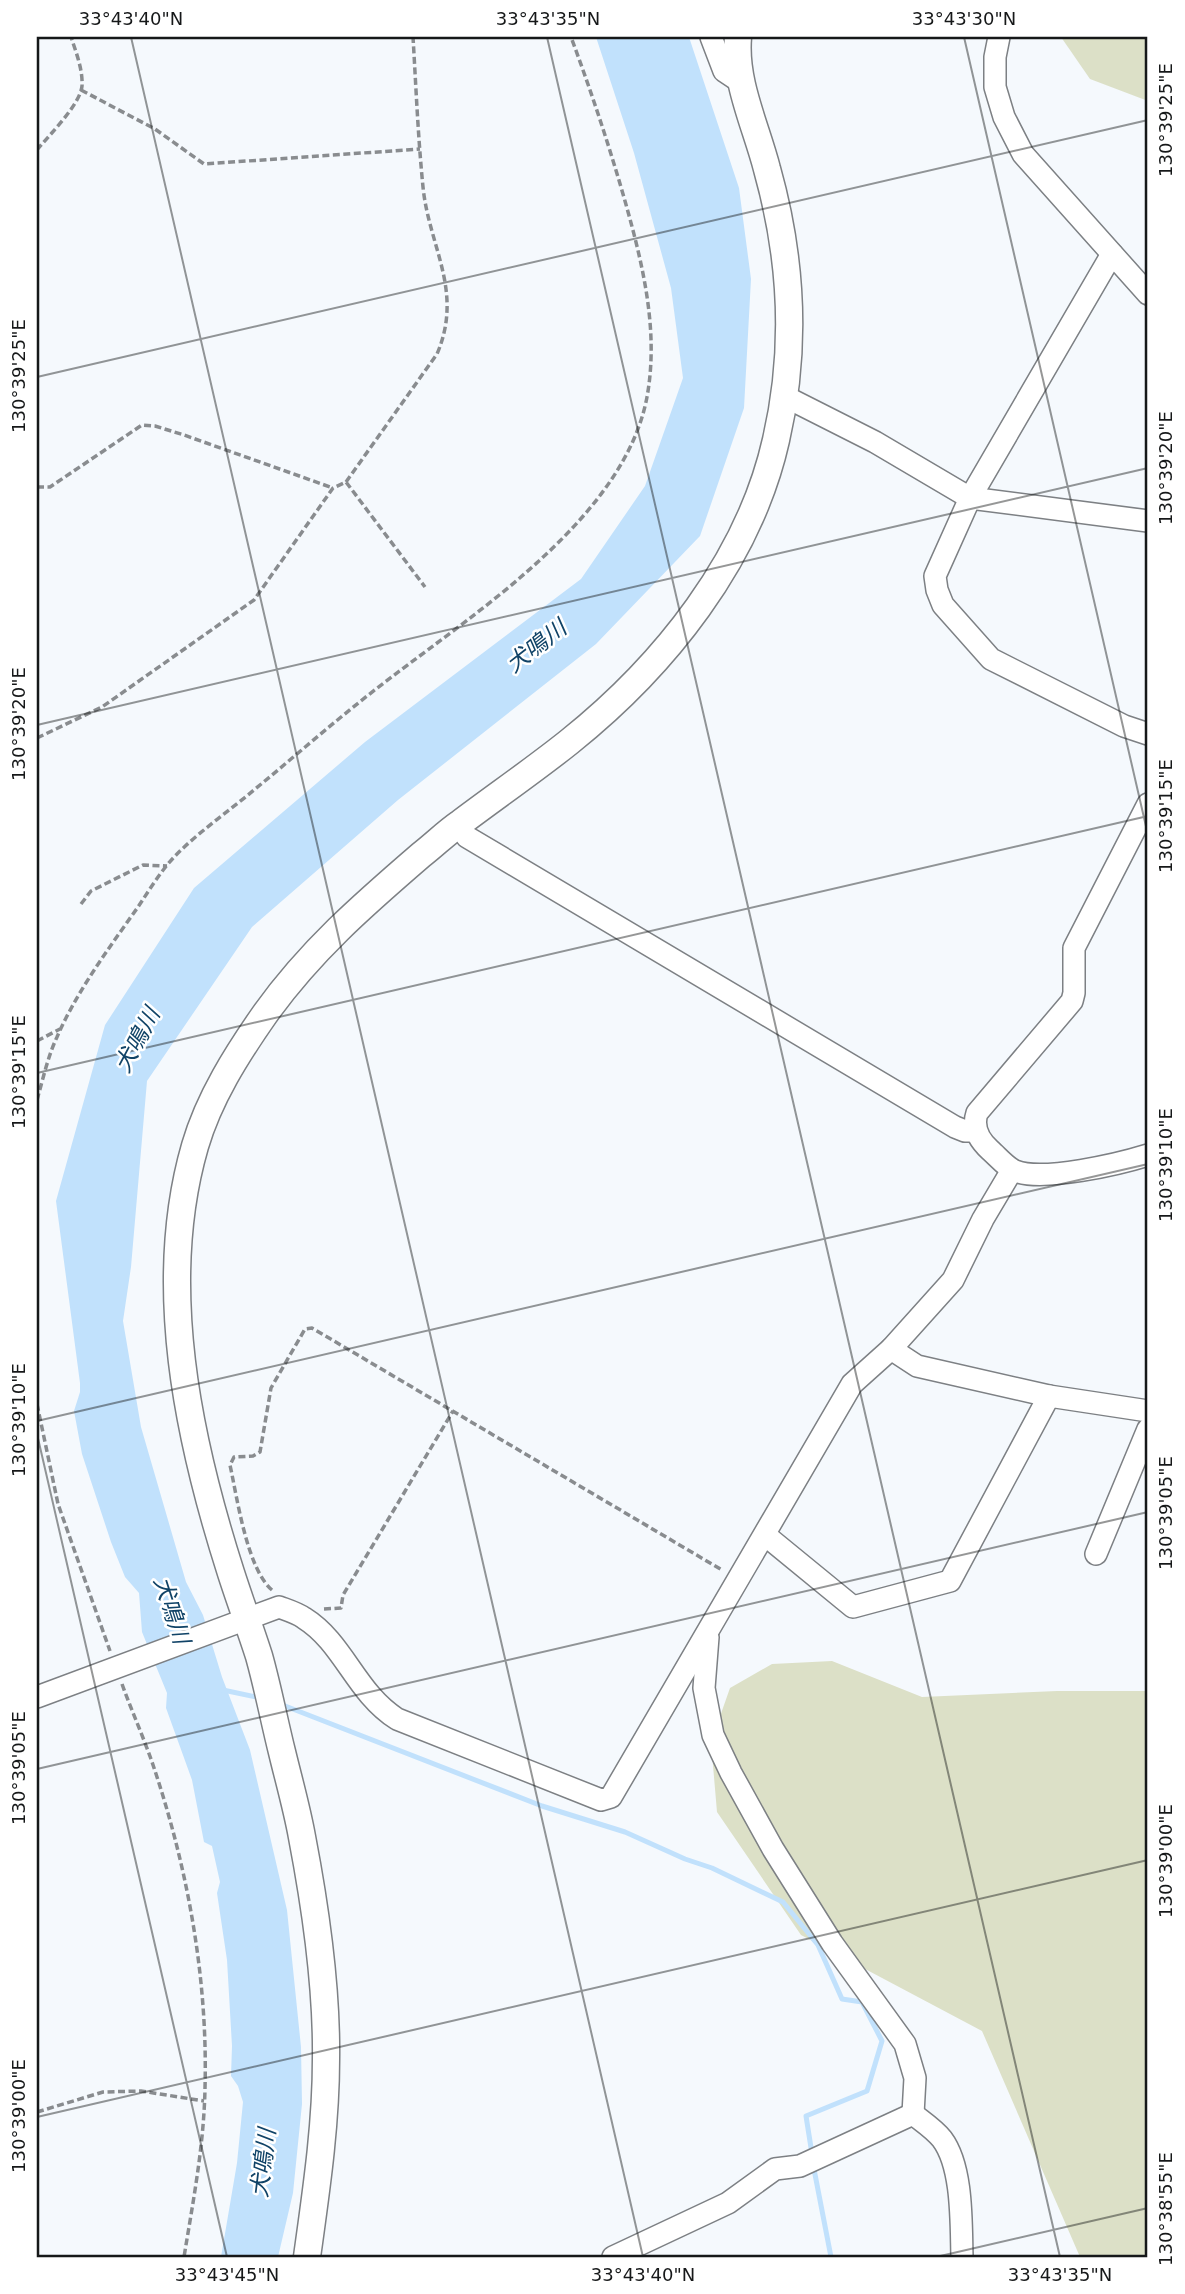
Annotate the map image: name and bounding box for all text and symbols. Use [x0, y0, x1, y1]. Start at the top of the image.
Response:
text: 33°43'40"N [79, 8, 183, 29]
text: 33°43'35"N [496, 8, 600, 29]
text: 33°43'30"N [912, 8, 1016, 29]
text: 130°39'25"E [1155, 63, 1176, 177]
text: 130°39'25"E [8, 319, 29, 433]
text: 130°39'20"E [1155, 411, 1176, 525]
water label: 犬鳴川 [501, 613, 574, 677]
text: 130°39'20"E [8, 667, 29, 781]
text: 130°39'15"E [1155, 759, 1176, 873]
water label: 犬鳴川 [109, 1001, 166, 1077]
text: 130°39'15"E [8, 1015, 29, 1129]
text: 130°39'10"E [1155, 1108, 1176, 1222]
text: 130°39'10"E [8, 1363, 29, 1477]
text: 130°39'05"E [1155, 1456, 1176, 1570]
water label: 犬鳴川 [149, 1573, 196, 1650]
text: 130°39'05"E [8, 1711, 29, 1825]
text: 130°39'00"E [1155, 1804, 1176, 1918]
text: 130°39'00"E [8, 2059, 29, 2173]
water label: 犬鳴川 [246, 2124, 280, 2199]
text: 130°38'55"E [1155, 2152, 1176, 2266]
text: 33°43'45"N [175, 2264, 279, 2285]
text: 33°43'40"N [591, 2264, 695, 2285]
text: 33°43'35"N [1008, 2264, 1112, 2285]

